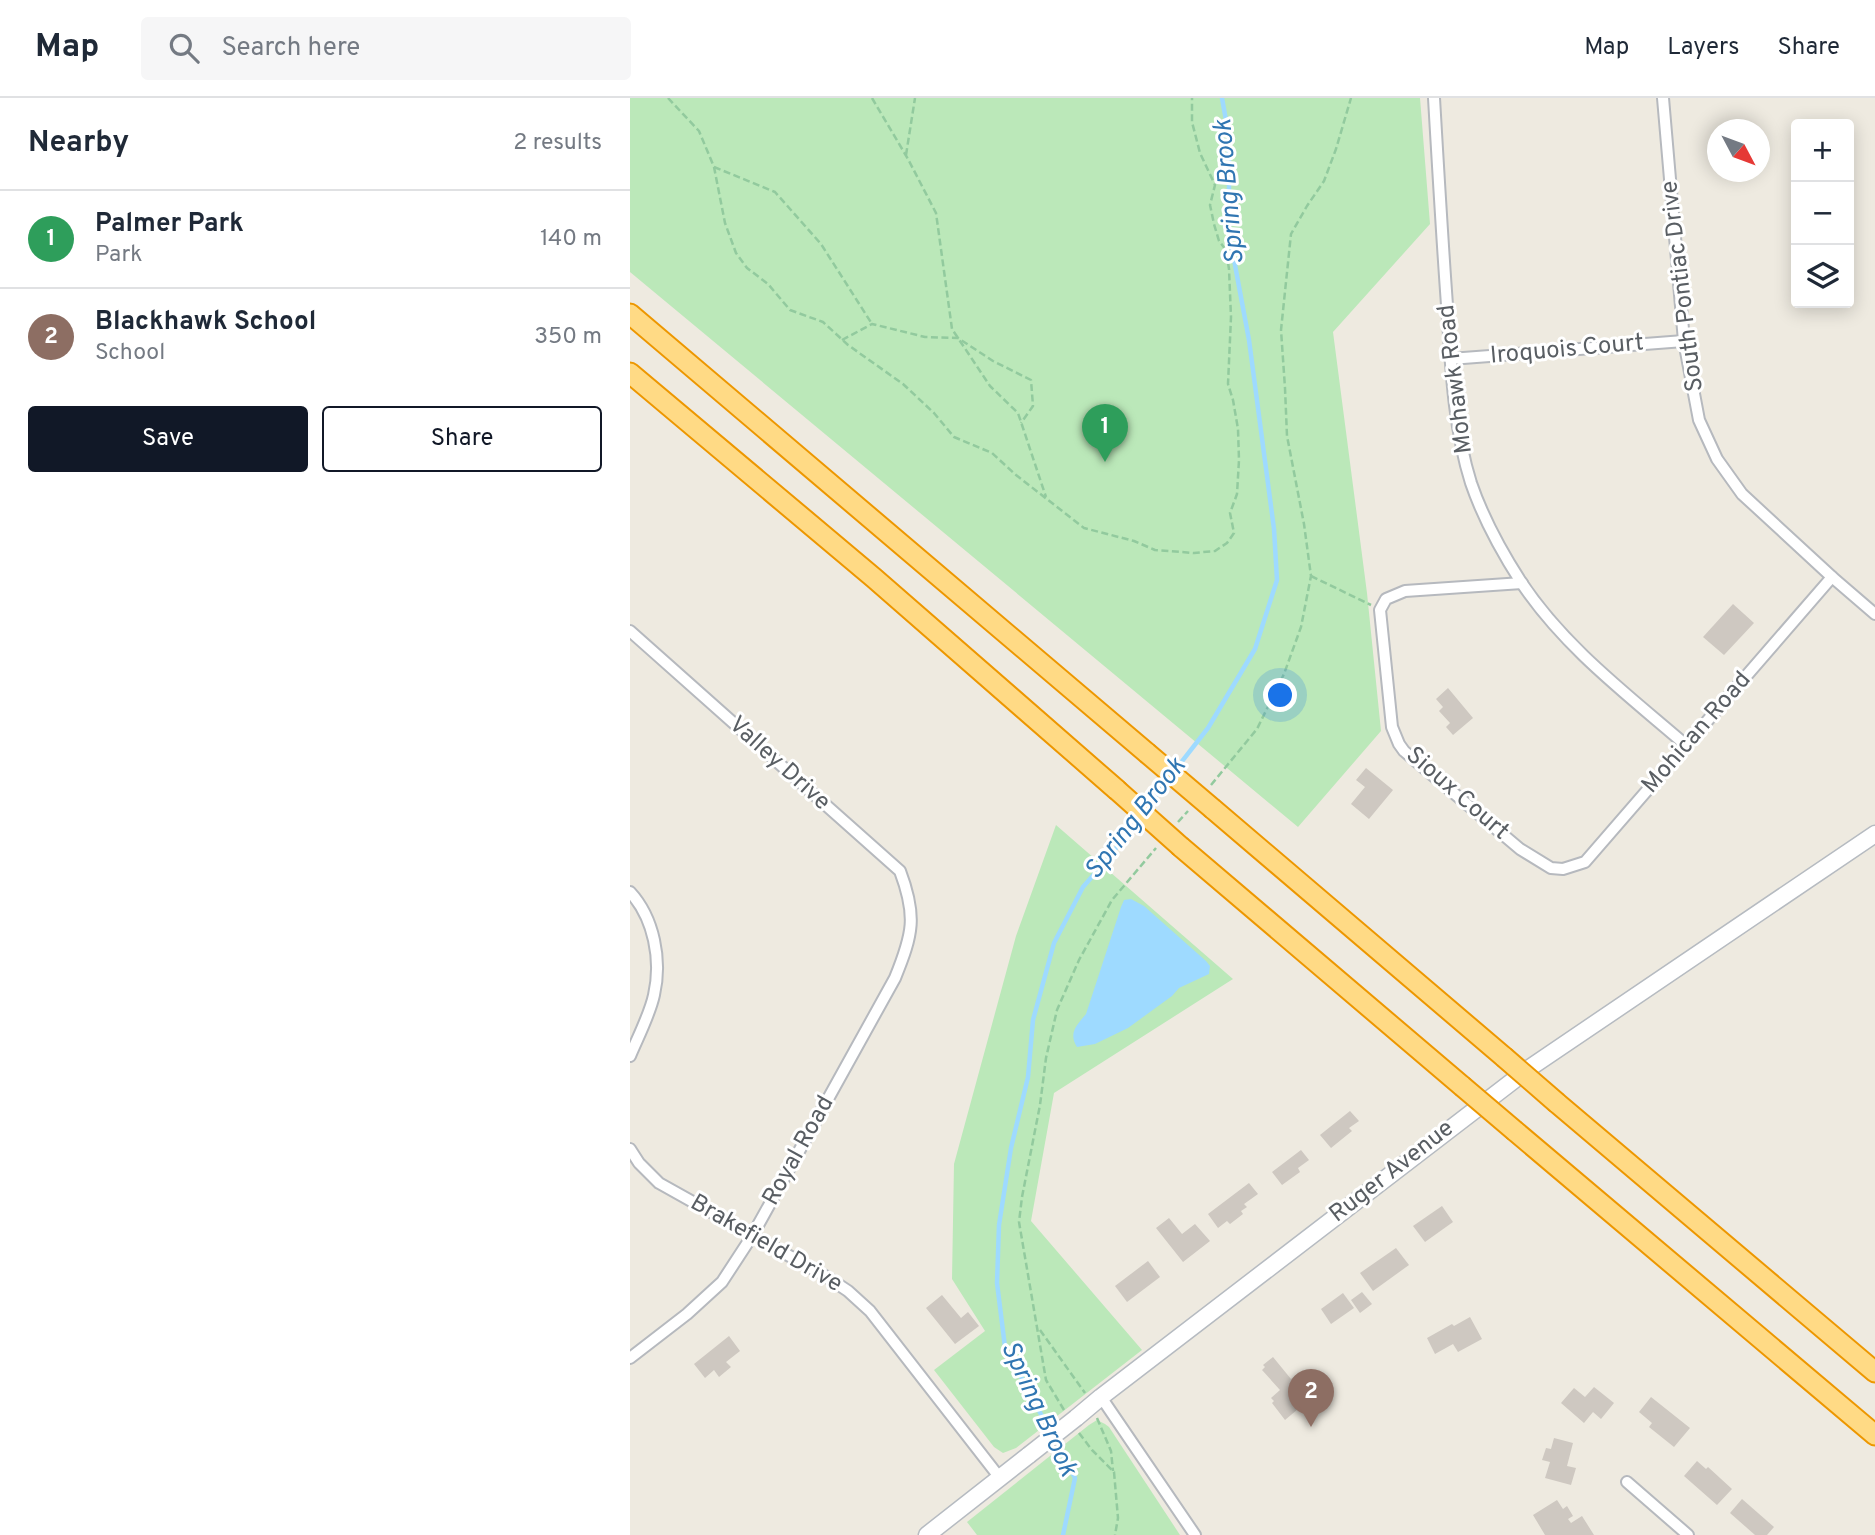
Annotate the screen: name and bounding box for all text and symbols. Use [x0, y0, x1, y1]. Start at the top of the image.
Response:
search box [141, 17, 631, 80]
text: Map [35, 27, 99, 69]
icon: search [165, 29, 203, 67]
text: Search here [221, 32, 360, 65]
text: Map [1584, 33, 1629, 63]
text: Layers [1667, 33, 1739, 63]
text: Share [1777, 33, 1840, 63]
water label: Spring Brook [1207, 117, 1253, 266]
north arrow [1707, 119, 1770, 182]
map controls [1791, 119, 1854, 308]
button: + [1791, 119, 1854, 182]
text: Nearby [28, 125, 129, 162]
text: 2 results [513, 129, 602, 158]
street label: South Pontiac Drive [1655, 179, 1711, 393]
button: − [1791, 182, 1854, 245]
text: Palmer Park [95, 208, 244, 241]
text: 1 [46, 225, 56, 254]
text: 140 m [540, 225, 602, 254]
text: Park [95, 241, 142, 270]
button: layers [1791, 245, 1854, 308]
street label: Mohawk Road [1432, 303, 1480, 455]
text: Blackhawk School [95, 306, 316, 339]
text: 2 [44, 323, 58, 352]
text: 350 m [534, 323, 602, 352]
street label: Iroquois Court [1489, 328, 1645, 372]
text: School [95, 339, 165, 368]
pin: 1 [1082, 404, 1128, 462]
button: Save [28, 406, 308, 472]
button: Share [322, 406, 602, 472]
street label: Mohican Road [1636, 666, 1758, 800]
your location [1263, 678, 1297, 712]
street label: Valley Drive [722, 710, 836, 818]
street label: Sioux Court [1399, 741, 1515, 847]
water label: Spring Brook [1078, 751, 1194, 887]
street label: Royal Road [757, 1091, 841, 1211]
street label: Ruger Avenue [1324, 1114, 1460, 1230]
street label: Brakefield Drive [684, 1188, 848, 1300]
water label: Spring Brook [992, 1336, 1084, 1483]
pin: 2 [1288, 1369, 1334, 1427]

